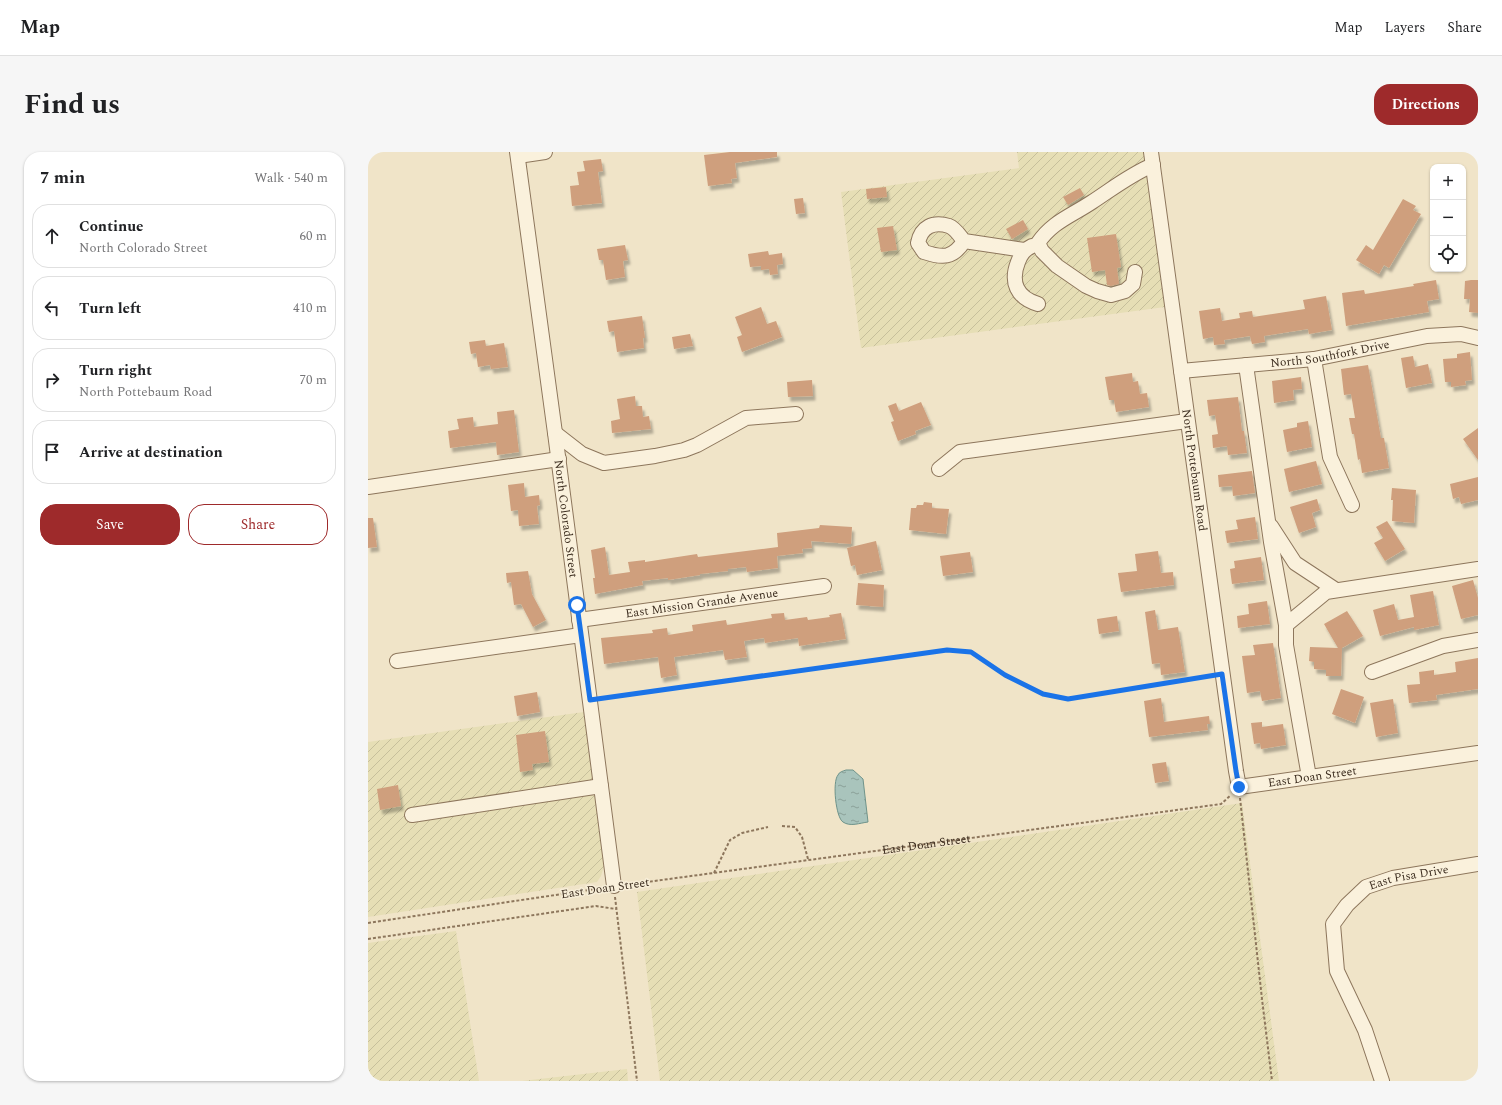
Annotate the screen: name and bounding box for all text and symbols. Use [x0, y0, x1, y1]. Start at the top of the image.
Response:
text: Map [20, 13, 60, 42]
text: Map [1334, 17, 1363, 38]
text: Layers [1385, 17, 1425, 38]
text: Share [1447, 17, 1482, 38]
text: Find us [24, 83, 120, 126]
button: Directions [1374, 84, 1478, 125]
map controls [1430, 164, 1466, 272]
button: + [1430, 164, 1466, 200]
text: 7 min [40, 165, 85, 191]
text: Walk · 540 m [254, 168, 328, 188]
button: − [1430, 200, 1466, 236]
text: Continue [79, 215, 144, 238]
icon: ahead [41, 225, 63, 247]
text: 60 m [300, 226, 327, 246]
button: locate [1430, 236, 1466, 272]
text: North Colorado Street [79, 238, 208, 258]
icon: left [41, 297, 63, 319]
text: Turn left [79, 297, 141, 320]
text: 410 m [293, 298, 327, 318]
street label: North Southfork Drive [1270, 335, 1391, 373]
text: Turn right [79, 359, 152, 382]
icon: right [41, 369, 63, 391]
text: 70 m [300, 370, 327, 390]
text: North Pottebaum Road [79, 382, 212, 402]
street label: North Pottebaum Road [1176, 408, 1212, 533]
icon: arrive [41, 441, 63, 463]
text: Arrive at destination [79, 441, 223, 464]
street label: North Colorado Street [549, 459, 583, 579]
button: Save [40, 504, 180, 545]
button: Share [188, 504, 328, 545]
street label: East Mission Grande Avenue [624, 583, 780, 623]
route start [568, 596, 586, 614]
street label: East Doan Street [1267, 761, 1358, 793]
route end [1230, 778, 1248, 796]
street label: East Doan Street [881, 829, 972, 860]
street label: East Pisa Drive [1366, 860, 1450, 895]
street label: East Doan Street [560, 873, 651, 904]

